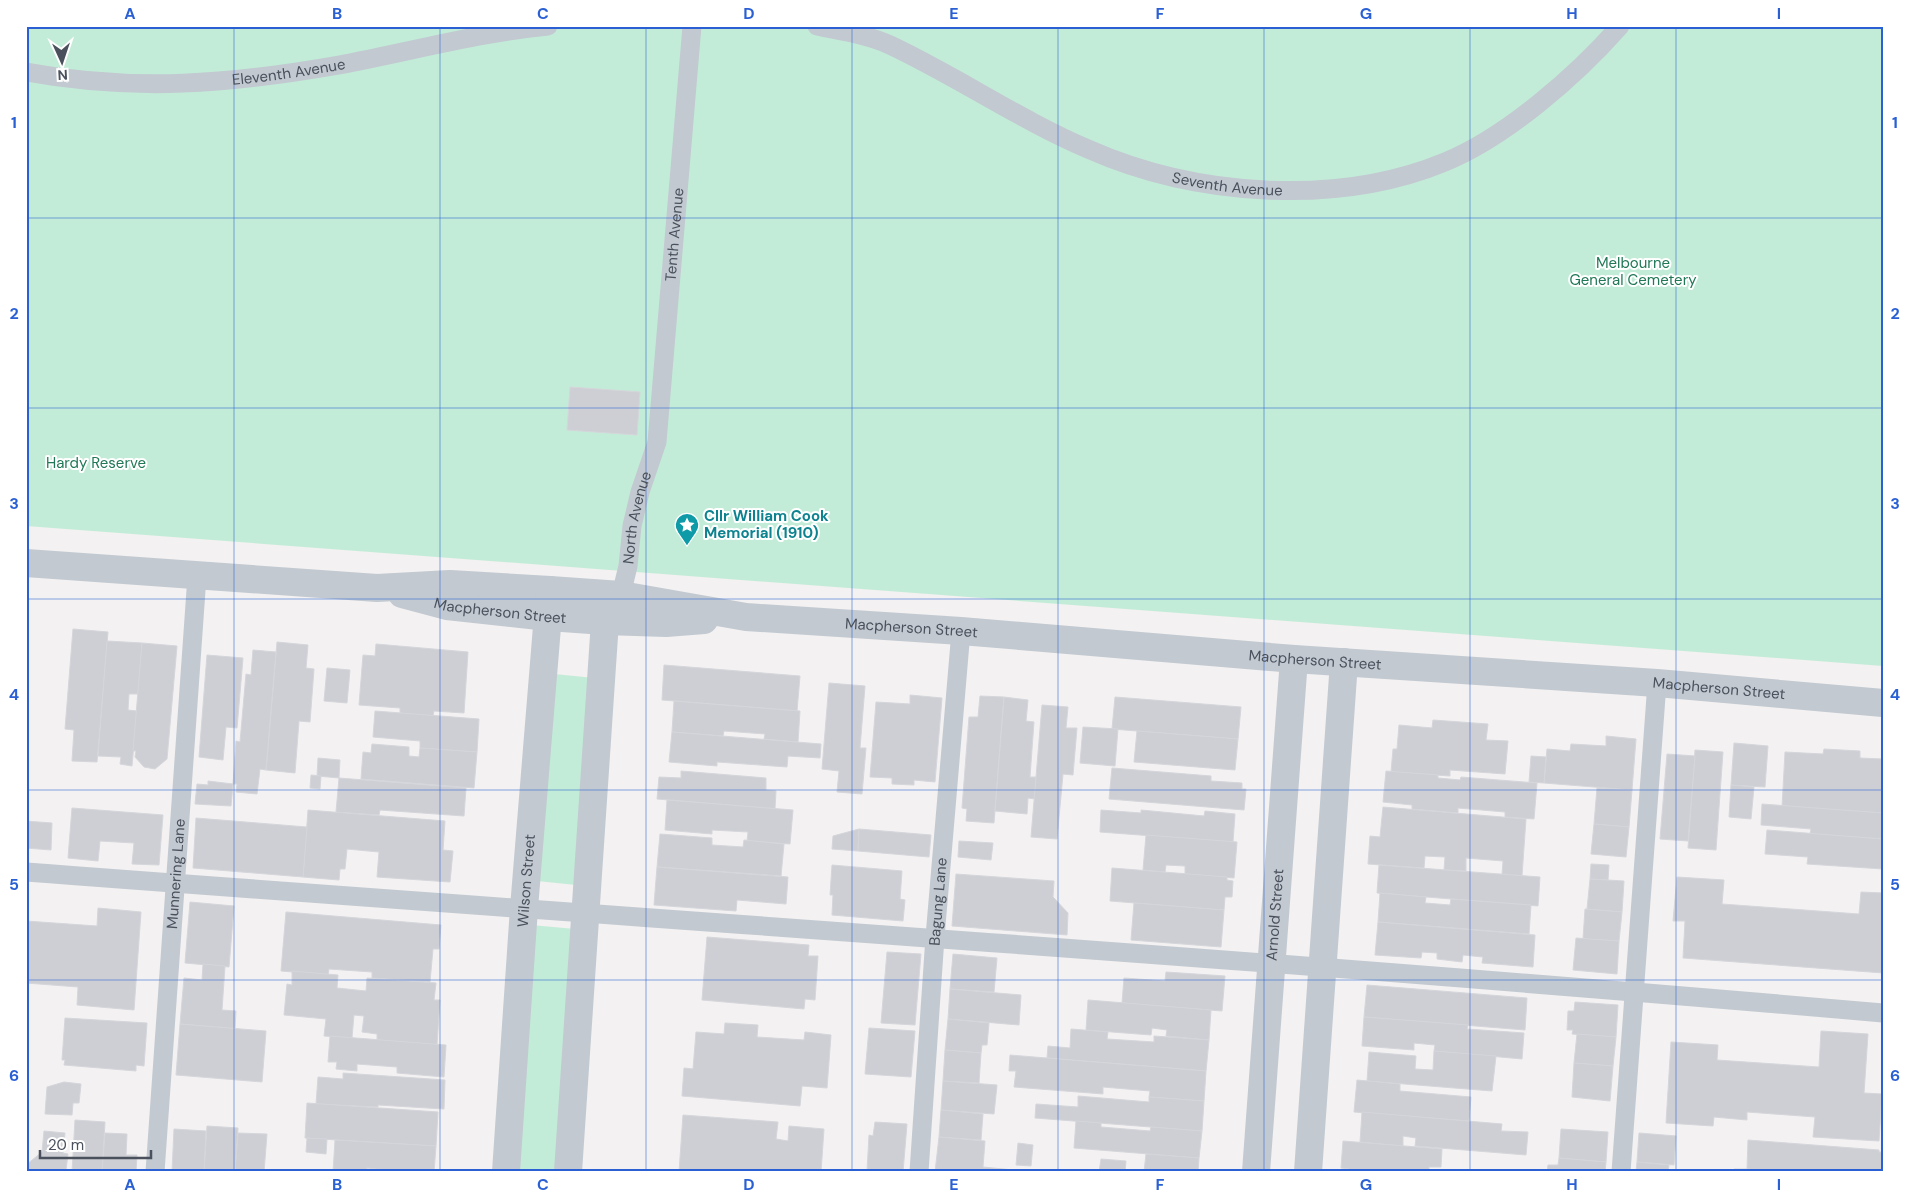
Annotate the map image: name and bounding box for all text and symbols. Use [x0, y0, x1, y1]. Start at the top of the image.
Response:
text: A [124, 3, 136, 24]
text: B [332, 3, 342, 24]
text: C [537, 3, 549, 24]
text: D [743, 3, 755, 24]
text: E [949, 3, 959, 24]
text: F [1156, 3, 1165, 24]
text: G [1360, 3, 1372, 24]
text: H [1566, 3, 1578, 24]
text: I [1777, 3, 1781, 24]
north arrow [38, 38, 88, 88]
street label: Eleventh Avenue [231, 54, 347, 90]
text: N [57, 66, 68, 84]
text: 1 [11, 112, 17, 133]
text: 1 [1892, 112, 1898, 133]
street label: Seventh Avenue [1170, 167, 1283, 201]
street label: Tenth Avenue [661, 187, 688, 282]
park label: Melbourne General Cemetery [1569, 253, 1697, 290]
text: 2 [9, 303, 19, 324]
text: 2 [1890, 303, 1900, 324]
park label: Hardy Reserve [46, 453, 146, 473]
street label: North Avenue [618, 469, 656, 565]
text: 3 [9, 493, 19, 514]
text: 3 [1890, 493, 1900, 514]
place label: Cllr William Cook Memorial (1910) [704, 506, 829, 543]
place icon: Cllr William Cook Memorial (1910) [674, 512, 700, 546]
street label: Macpherson Street [432, 593, 567, 628]
street label: Macpherson Street [844, 613, 979, 642]
street label: Macpherson Street [1248, 645, 1382, 675]
street label: Macpherson Street [1652, 673, 1786, 704]
text: 4 [9, 684, 19, 705]
text: 4 [1890, 684, 1900, 705]
street label: Munnering Lane [162, 818, 190, 930]
street label: Wilson Street [513, 833, 540, 928]
street label: Bagung Lane [924, 857, 952, 946]
street label: Arnold Street [1262, 868, 1288, 962]
text: 5 [9, 874, 19, 895]
text: 5 [1890, 874, 1900, 895]
text: 6 [9, 1065, 19, 1086]
text: 6 [1890, 1065, 1900, 1086]
scale bar [40, 1128, 151, 1160]
text: 20 m [48, 1135, 84, 1155]
text: A [124, 1174, 136, 1195]
text: B [332, 1174, 342, 1195]
text: C [537, 1174, 549, 1195]
text: D [743, 1174, 755, 1195]
text: E [949, 1174, 959, 1195]
text: F [1156, 1174, 1165, 1195]
text: G [1360, 1174, 1372, 1195]
text: H [1566, 1174, 1578, 1195]
text: I [1777, 1174, 1781, 1195]

